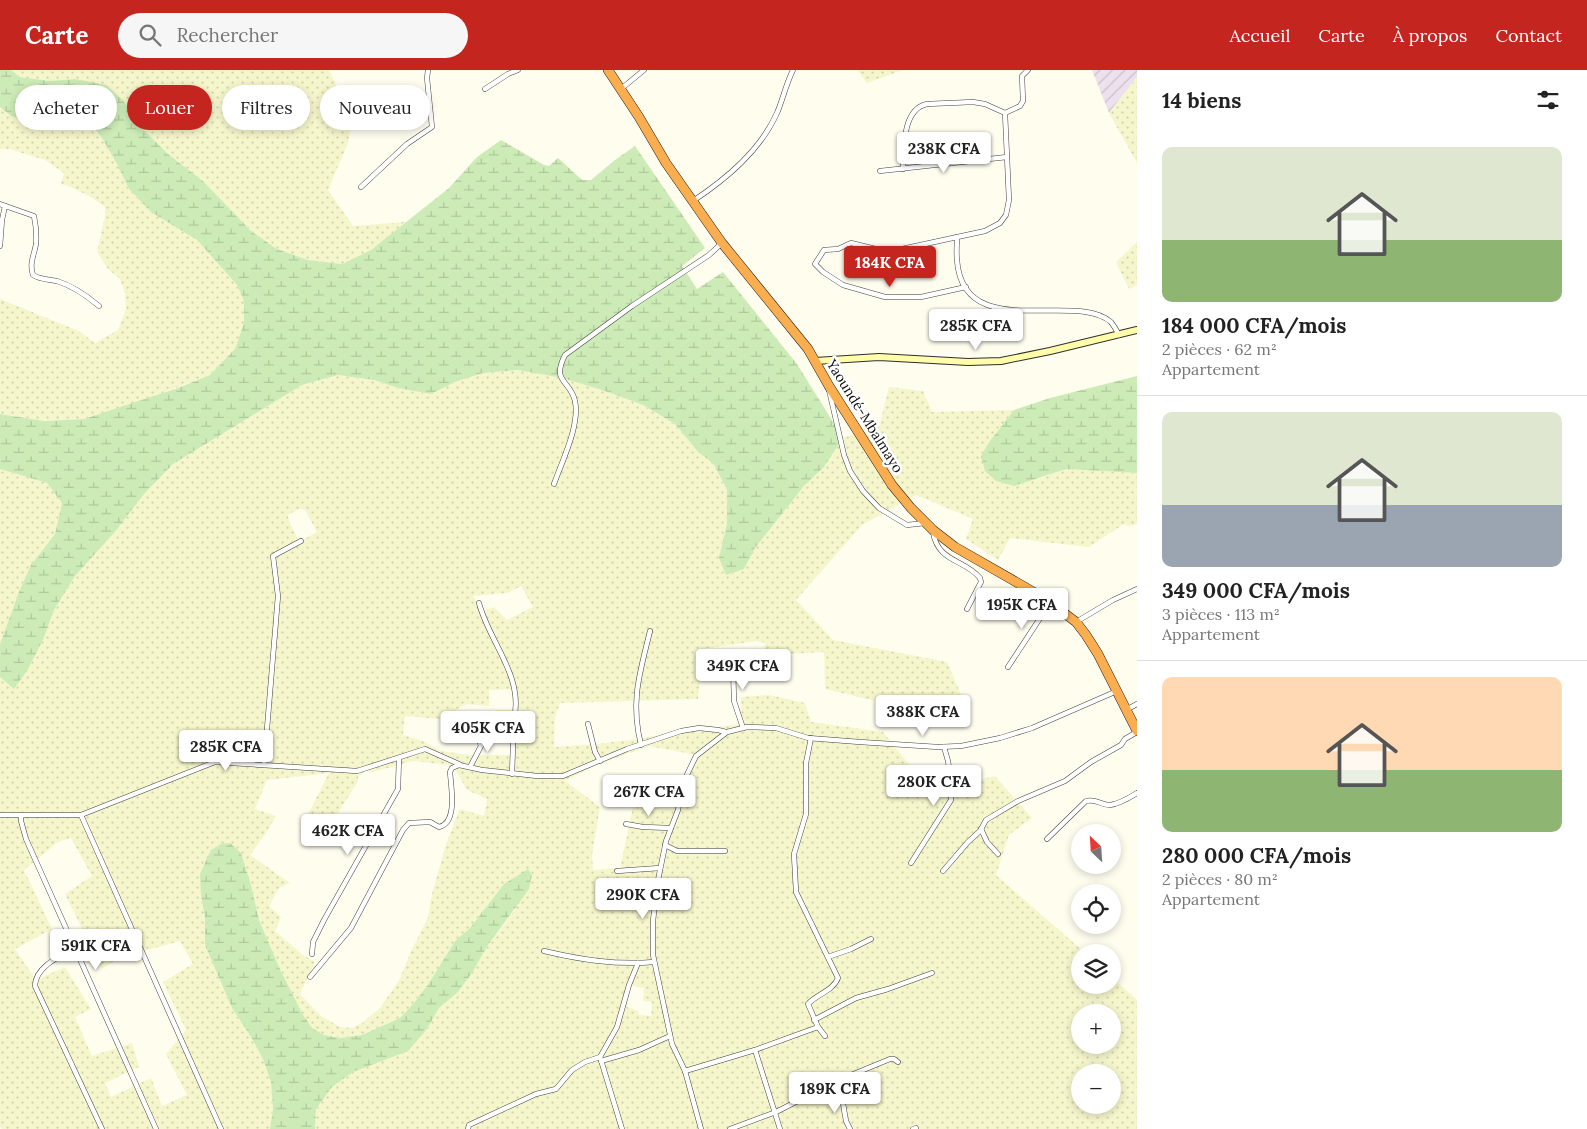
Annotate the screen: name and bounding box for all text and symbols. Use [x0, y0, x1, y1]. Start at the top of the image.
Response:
search box [118, 13, 468, 58]
text: Carte [25, 20, 88, 51]
icon: search [136, 21, 164, 49]
text: Rechercher [176, 23, 278, 47]
text: Accueil [1230, 24, 1290, 47]
text: Carte [1318, 24, 1365, 47]
text: À propos [1393, 24, 1467, 47]
text: Contact [1495, 24, 1562, 47]
chip: Acheter [15, 85, 117, 130]
chip: Louer [127, 85, 212, 130]
chip: Filtres [222, 85, 310, 130]
chip: Nouveau [320, 85, 430, 130]
icon: filters [1534, 86, 1562, 114]
text: 14 biens [1162, 87, 1241, 114]
pin: 238K CFA [892, 132, 996, 174]
text: 238K CFA [908, 138, 980, 158]
icon: home [1317, 179, 1407, 269]
pin: 184K CFA [838, 246, 942, 288]
text: 184K CFA [855, 252, 925, 272]
pin: 285K CFA [924, 308, 1028, 351]
text: 184 000 CFA/mois [1162, 312, 1347, 339]
text: 285K CFA [940, 315, 1012, 335]
text: 2 pièces · 62 m² [1162, 339, 1277, 359]
street label: Yaoundé-Mbalmayo [822, 355, 907, 476]
text: Appartement [1162, 359, 1260, 379]
icon: home [1317, 445, 1407, 535]
text: 349 000 CFA/mois [1162, 577, 1350, 604]
pin: 195K CFA [970, 588, 1074, 630]
text: 195K CFA [987, 594, 1057, 614]
text: 3 pièces · 113 m² [1162, 604, 1280, 624]
text: Appartement [1162, 624, 1260, 644]
pin: 349K CFA [691, 648, 795, 691]
text: 349K CFA [707, 655, 779, 675]
pin: 388K CFA [871, 694, 975, 737]
text: 388K CFA [887, 701, 959, 721]
pin: 405K CFA [436, 710, 540, 753]
icon: home [1317, 710, 1407, 800]
text: 405K CFA [451, 717, 525, 737]
pin: 285K CFA [174, 730, 278, 772]
text: 285K CFA [190, 736, 262, 756]
pin: 280K CFA [882, 764, 986, 807]
text: 280K CFA [897, 771, 971, 791]
pin: 267K CFA [597, 774, 701, 817]
text: 267K CFA [614, 781, 684, 801]
pin: 462K CFA [296, 814, 400, 856]
text: 462K CFA [312, 820, 384, 840]
north arrow [1071, 824, 1121, 874]
map controls [1071, 824, 1121, 1114]
text: 280 000 CFA/mois [1162, 842, 1351, 869]
text: 2 pièces · 80 m² [1162, 869, 1278, 889]
pin: 290K CFA [591, 878, 695, 920]
text: 290K CFA [606, 884, 680, 904]
button: locate [1071, 884, 1121, 934]
text: Appartement [1162, 889, 1260, 909]
pin: 591K CFA [44, 928, 148, 971]
text: 591K CFA [61, 935, 131, 955]
button: layers [1071, 944, 1121, 994]
button: + [1071, 1004, 1121, 1054]
button: − [1071, 1064, 1121, 1114]
pin: 189K CFA [783, 1072, 887, 1114]
text: 189K CFA [800, 1078, 870, 1098]

